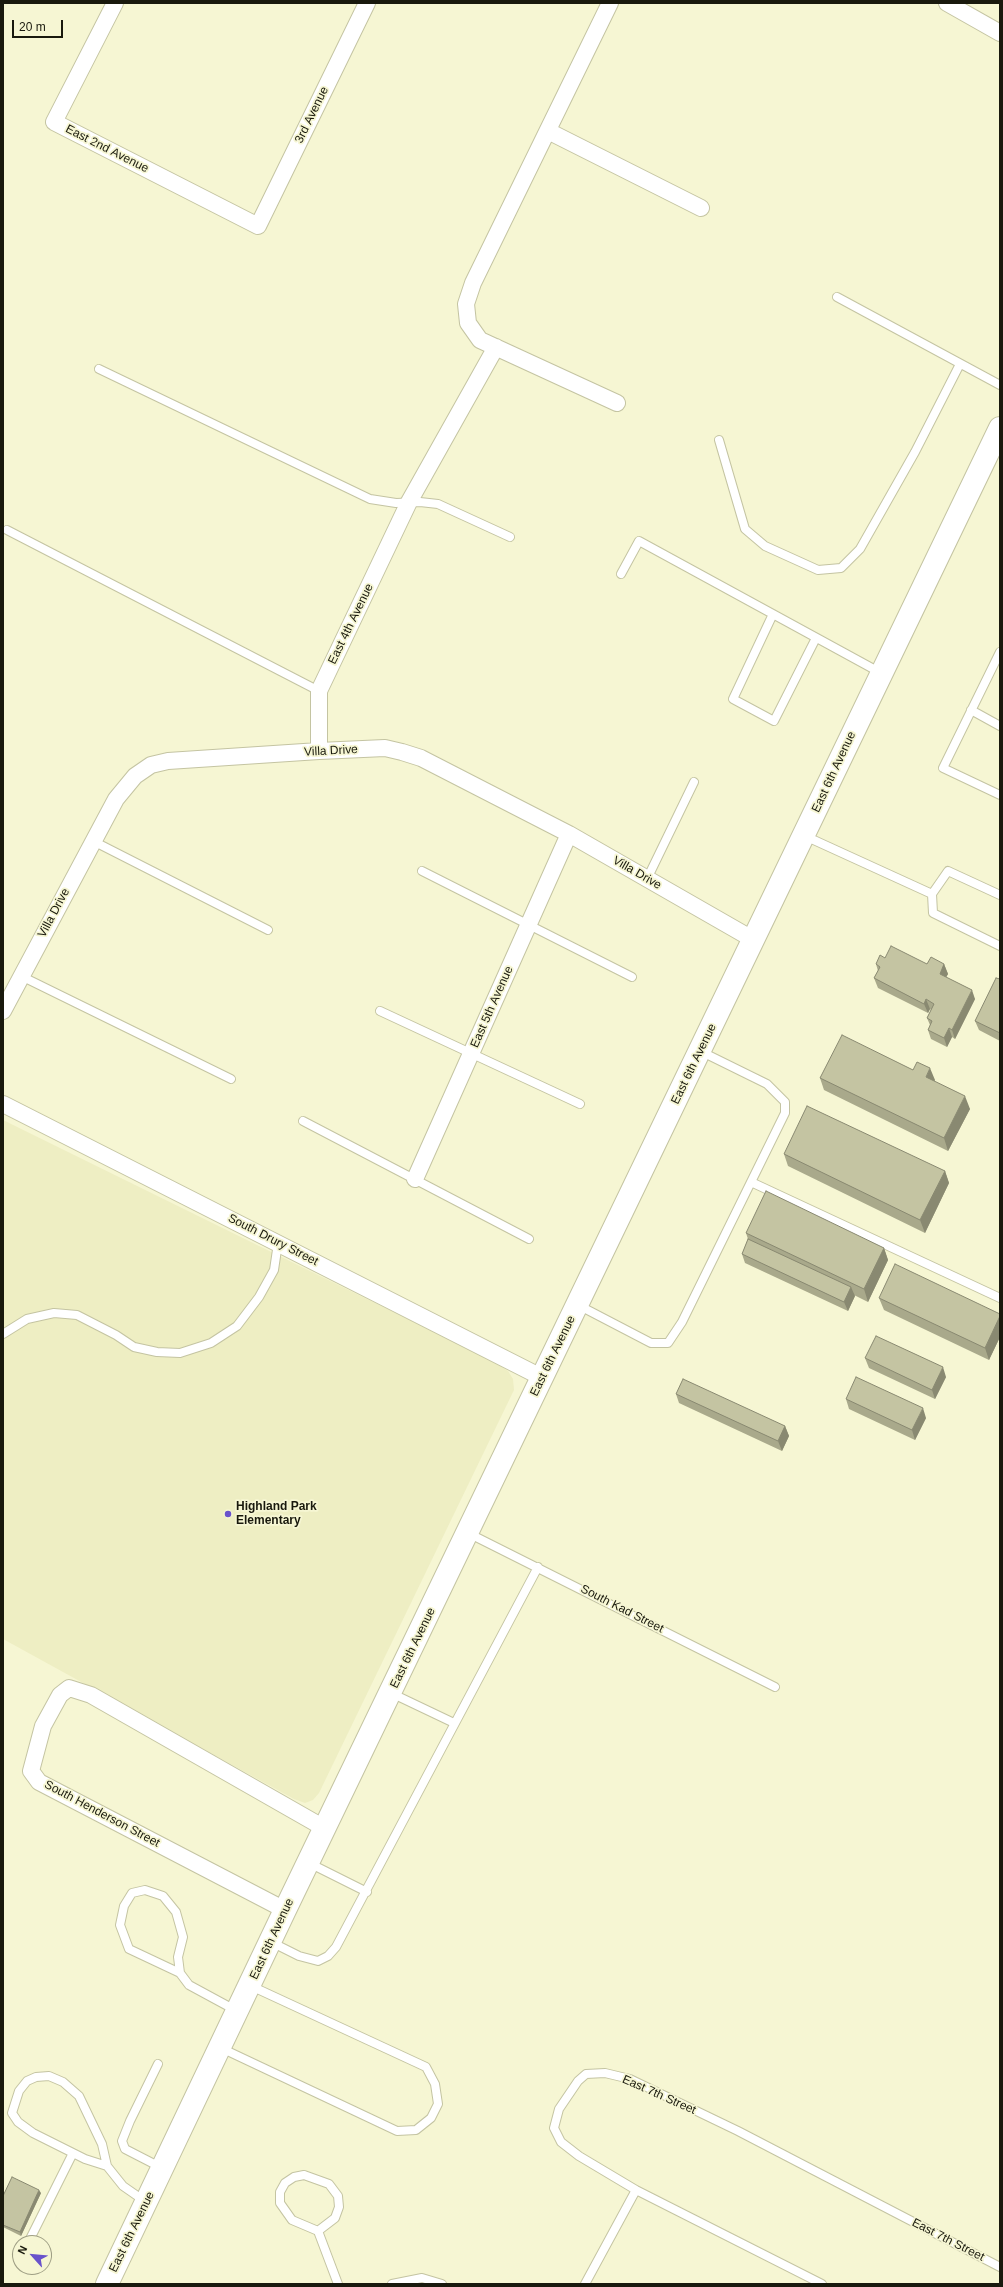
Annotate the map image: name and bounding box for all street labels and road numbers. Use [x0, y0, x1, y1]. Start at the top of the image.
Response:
street label: 3rd Avenue [292, 84, 332, 146]
street label: East 2nd Avenue [63, 122, 151, 176]
street label: East 4th Avenue [325, 581, 377, 667]
street label: East 6th Avenue [809, 729, 859, 815]
street label: Villa Drive [304, 742, 358, 760]
street label: Villa Drive [610, 853, 664, 893]
street label: Villa Drive [35, 886, 73, 940]
street label: East 5th Avenue [468, 964, 516, 1050]
street label: East 6th Avenue [668, 1021, 720, 1107]
street label: South Drury Street [225, 1211, 321, 1269]
street label: East 6th Avenue [527, 1313, 579, 1399]
street label: South Kad Street [578, 1582, 666, 1636]
street label: East 6th Avenue [387, 1605, 439, 1691]
street label: South Henderson Street [42, 1777, 162, 1851]
street label: East 6th Avenue [247, 1896, 297, 1982]
street label: East 7th Street [620, 2072, 698, 2118]
street label: East 6th Avenue [106, 2189, 158, 2275]
street label: East 7th Street [909, 2216, 987, 2264]

